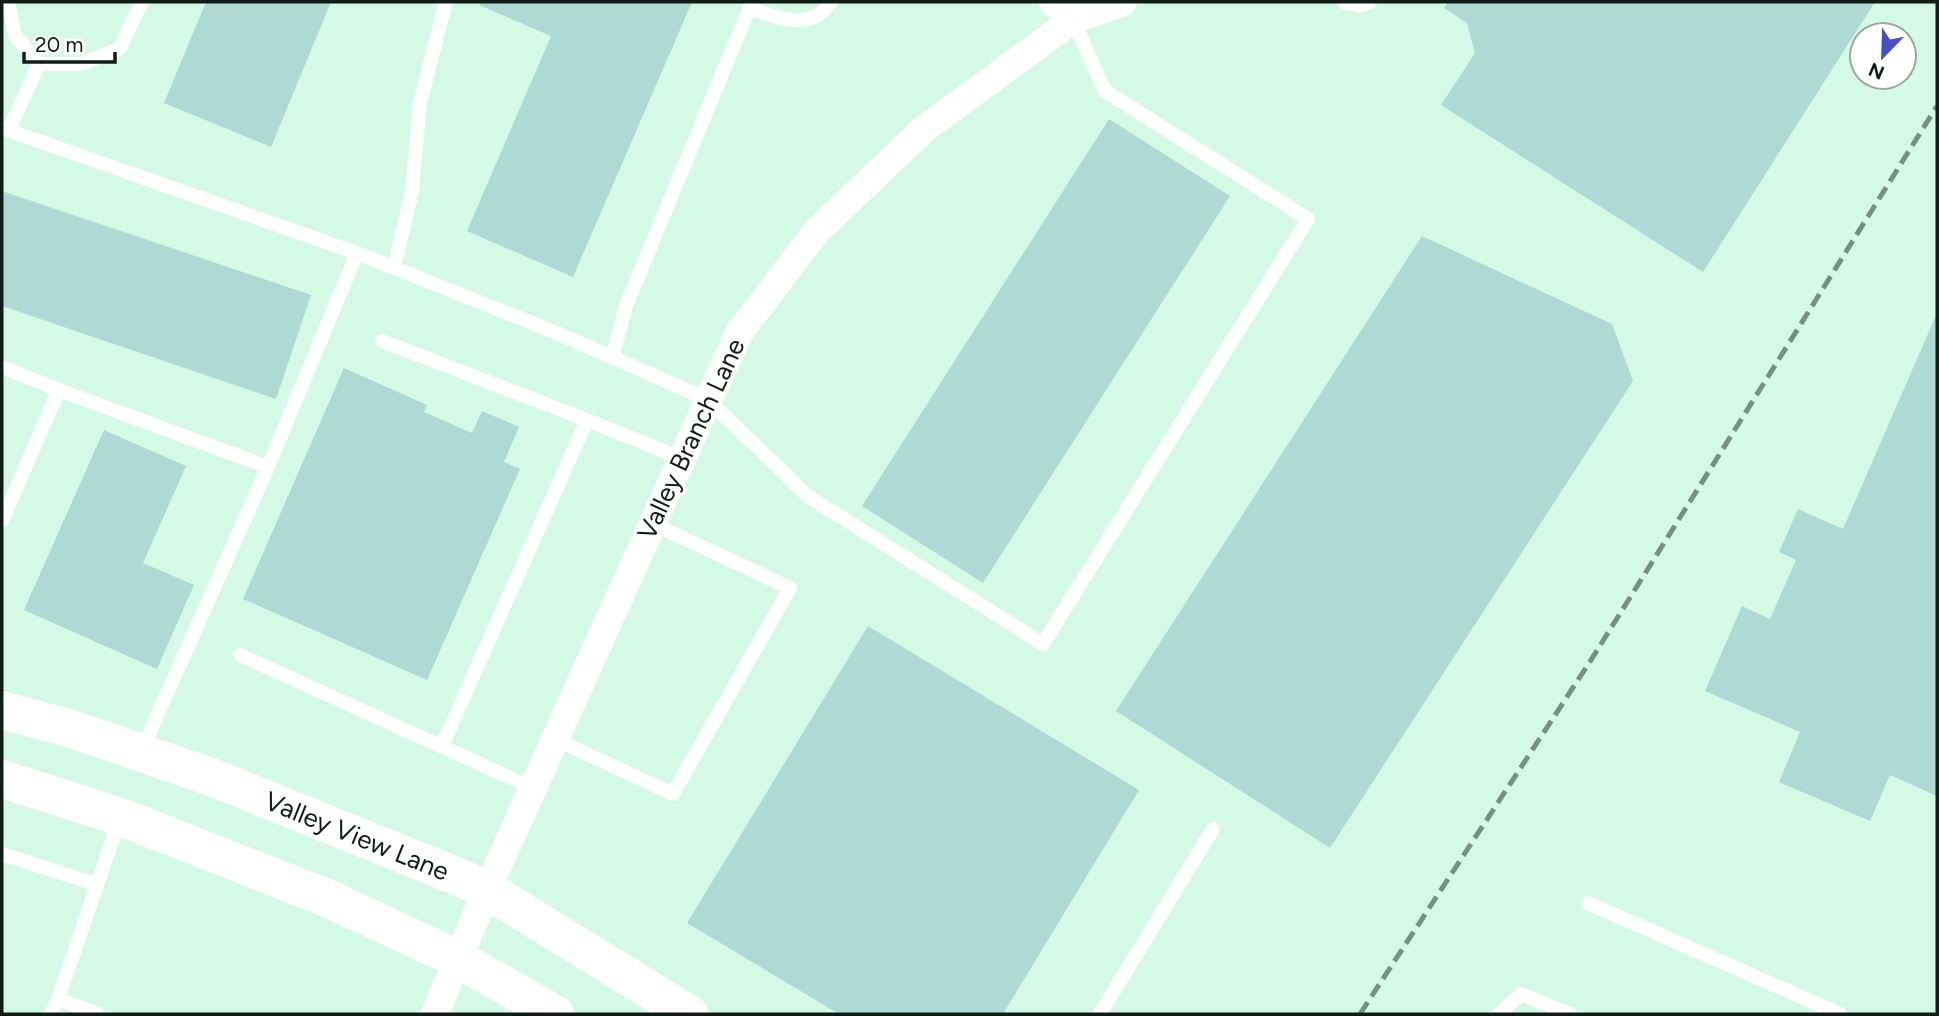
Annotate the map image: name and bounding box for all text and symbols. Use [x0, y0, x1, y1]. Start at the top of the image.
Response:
scale bar [24, 21, 116, 65]
north arrow [1848, 21, 1918, 91]
text: 20 m [35, 32, 83, 57]
text: N [1865, 58, 1888, 85]
street label: Valley Branch Lane [630, 333, 752, 545]
street label: Valley View Lane [260, 784, 454, 888]

